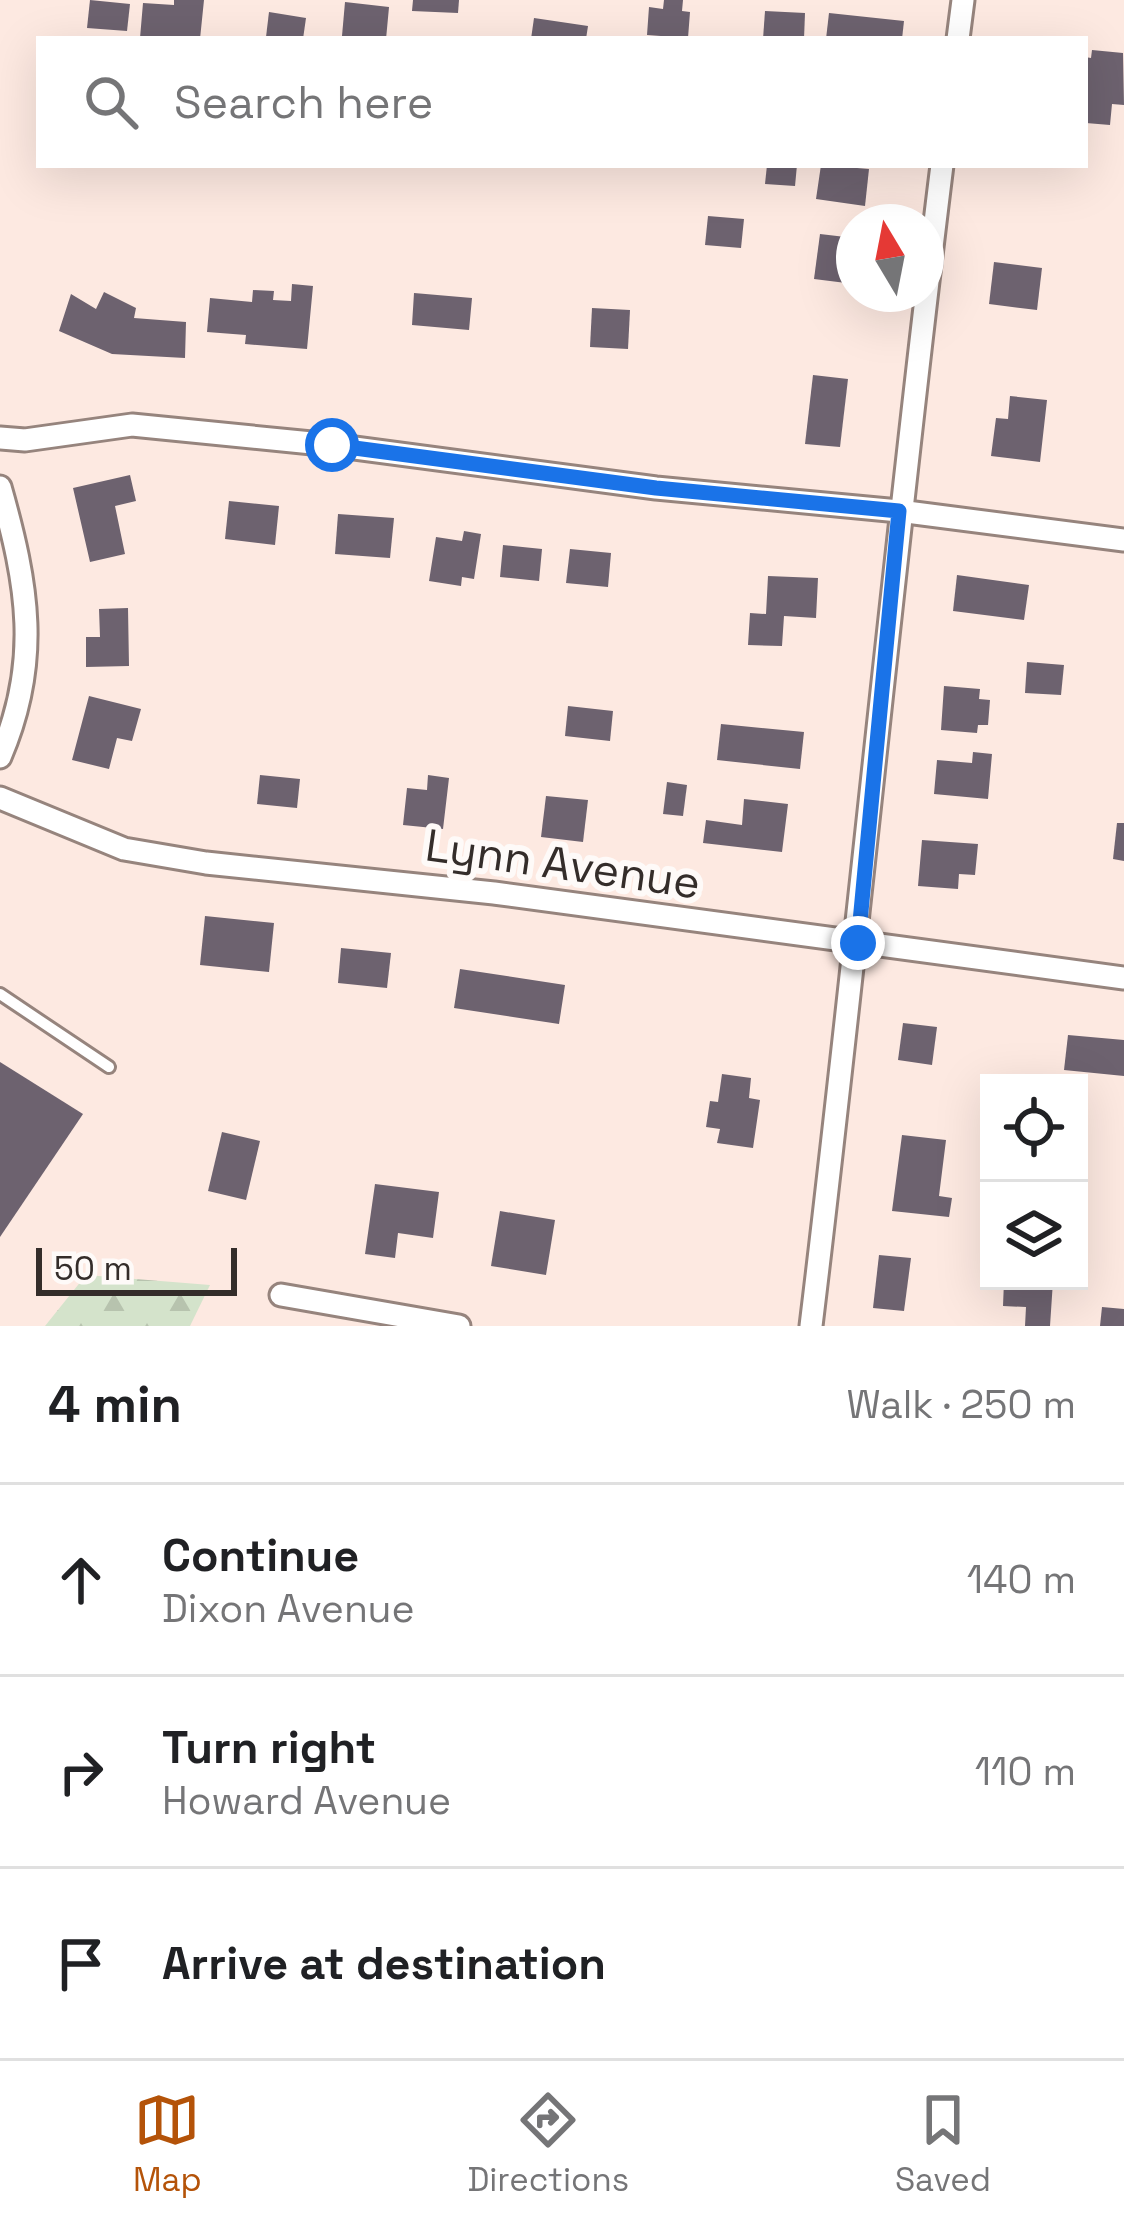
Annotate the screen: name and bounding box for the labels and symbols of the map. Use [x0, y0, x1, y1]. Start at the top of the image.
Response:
north arrow [836, 204, 944, 312]
route start [305, 418, 359, 472]
street label: Lynn Avenue [422, 817, 704, 911]
route end [831, 916, 885, 970]
scale bar [36, 1242, 237, 1295]

